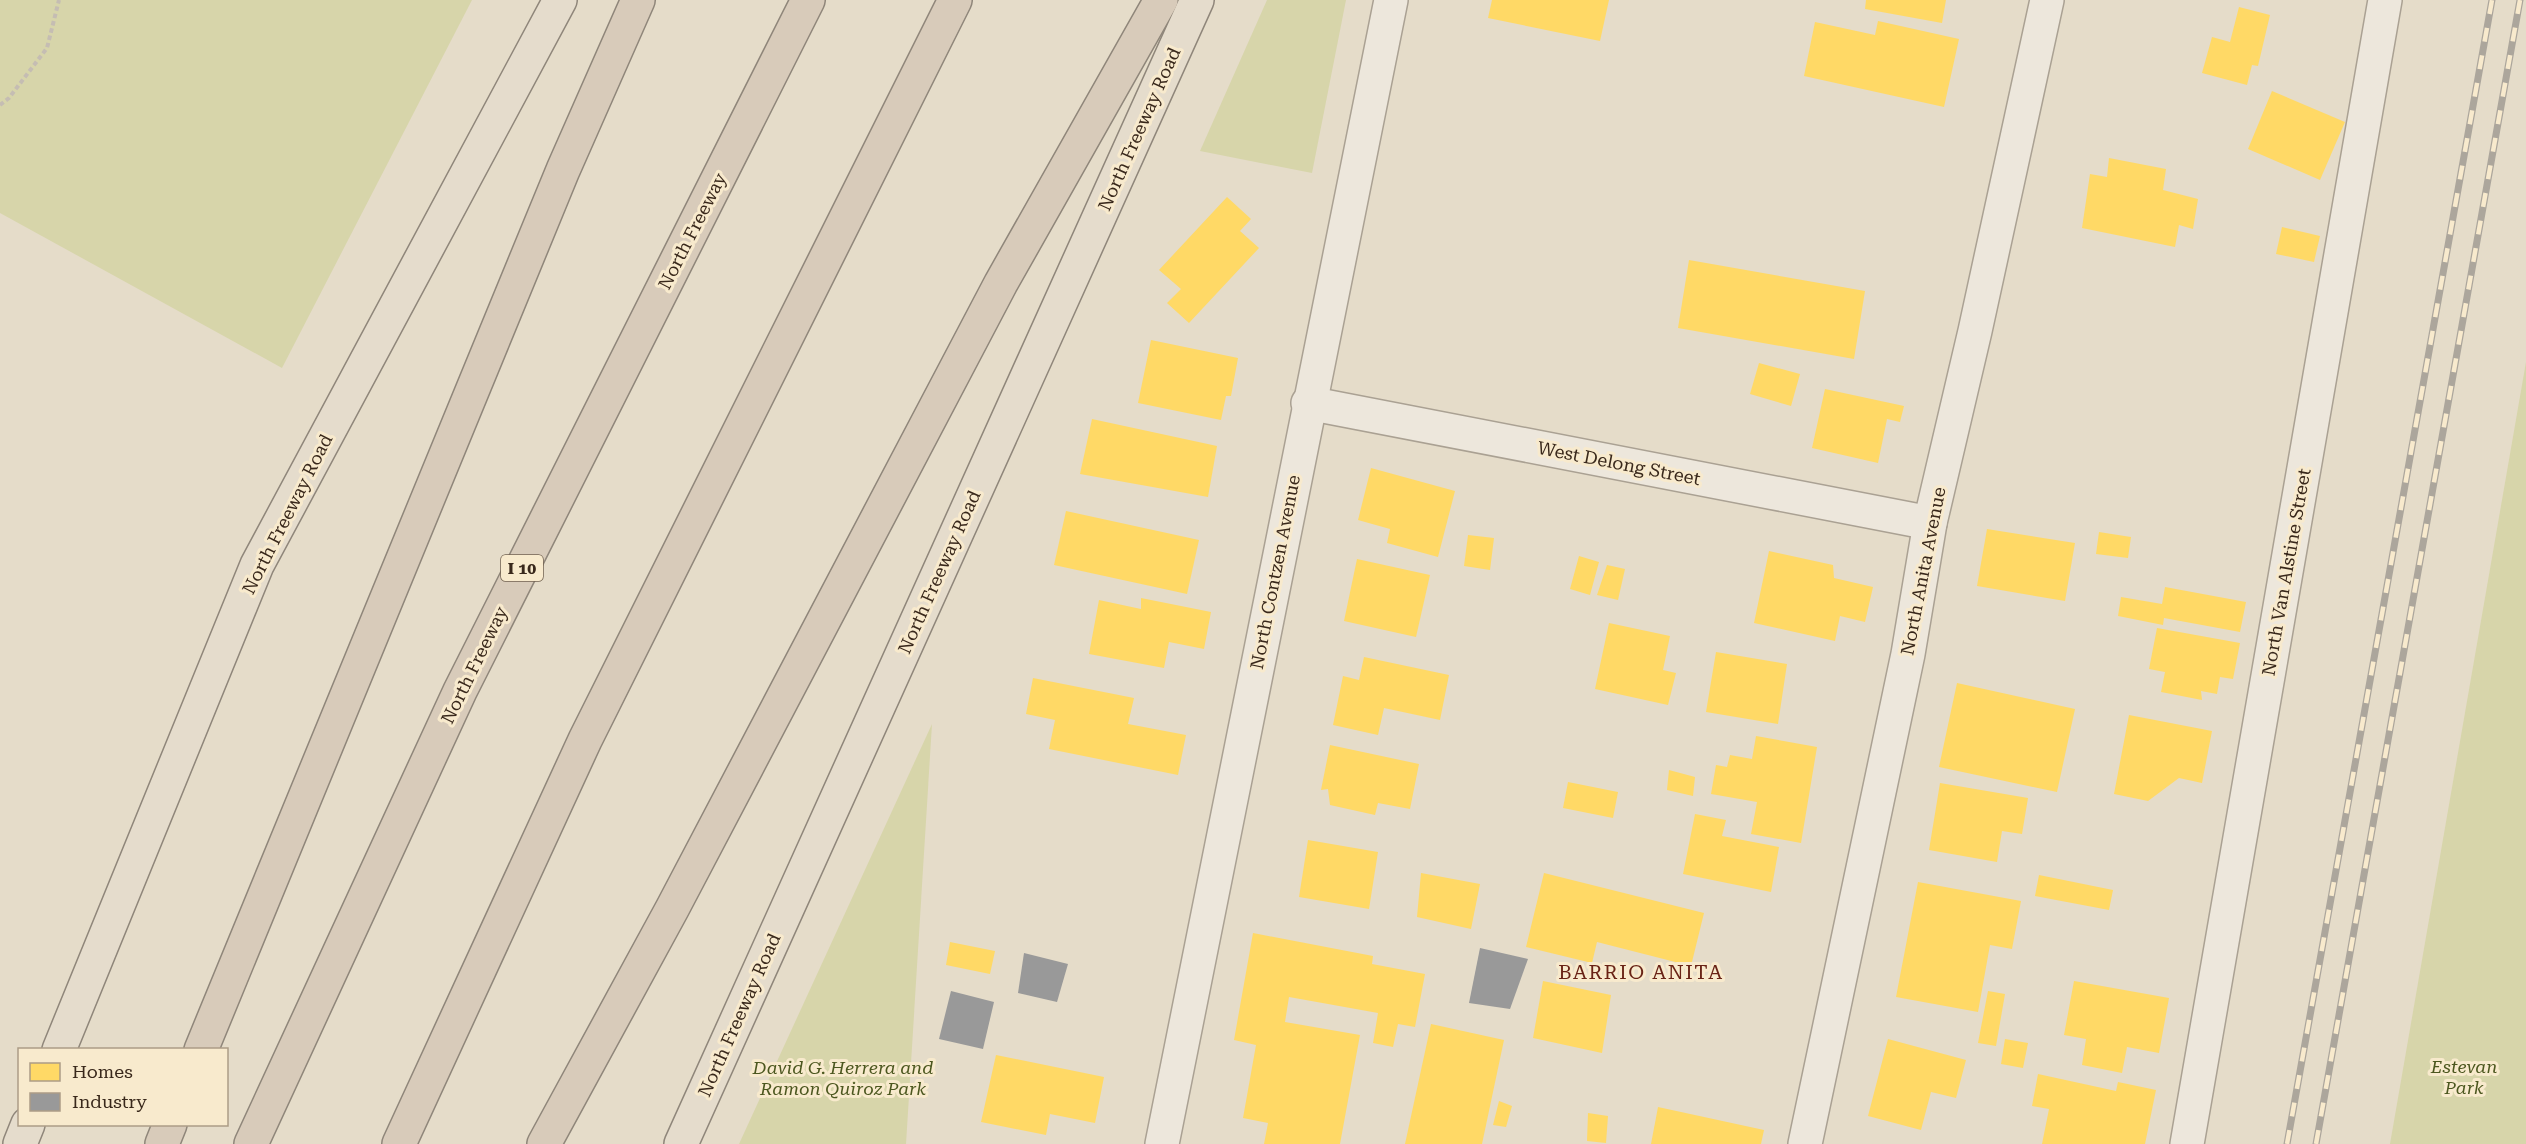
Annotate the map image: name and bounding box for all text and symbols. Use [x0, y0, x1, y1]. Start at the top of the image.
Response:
street label: North Freeway Road [1093, 44, 1185, 214]
street label: North Freeway [654, 169, 731, 293]
street label: North Freeway Road [238, 430, 337, 597]
street label: West Delong Street [1536, 437, 1703, 489]
street label: North Van Alstine Street [2257, 466, 2315, 677]
street label: North Contzen Avenue [1246, 473, 1304, 671]
street label: North Anita Avenue [1896, 485, 1950, 657]
street label: North Freeway Road [893, 487, 985, 657]
road number: I 10 [501, 555, 543, 581]
street label: North Freeway [437, 603, 512, 727]
street label: North Freeway Road [693, 930, 785, 1100]
district label: BARRIO ANITA [1558, 960, 1724, 984]
legend [18, 1048, 228, 1126]
park label: Estevan Park [2430, 1056, 2497, 1098]
park label: David G. Herrera and Ramon Quiroz Park [752, 1057, 933, 1099]
text: Homes [72, 1061, 133, 1082]
text: Industry [72, 1091, 147, 1112]

